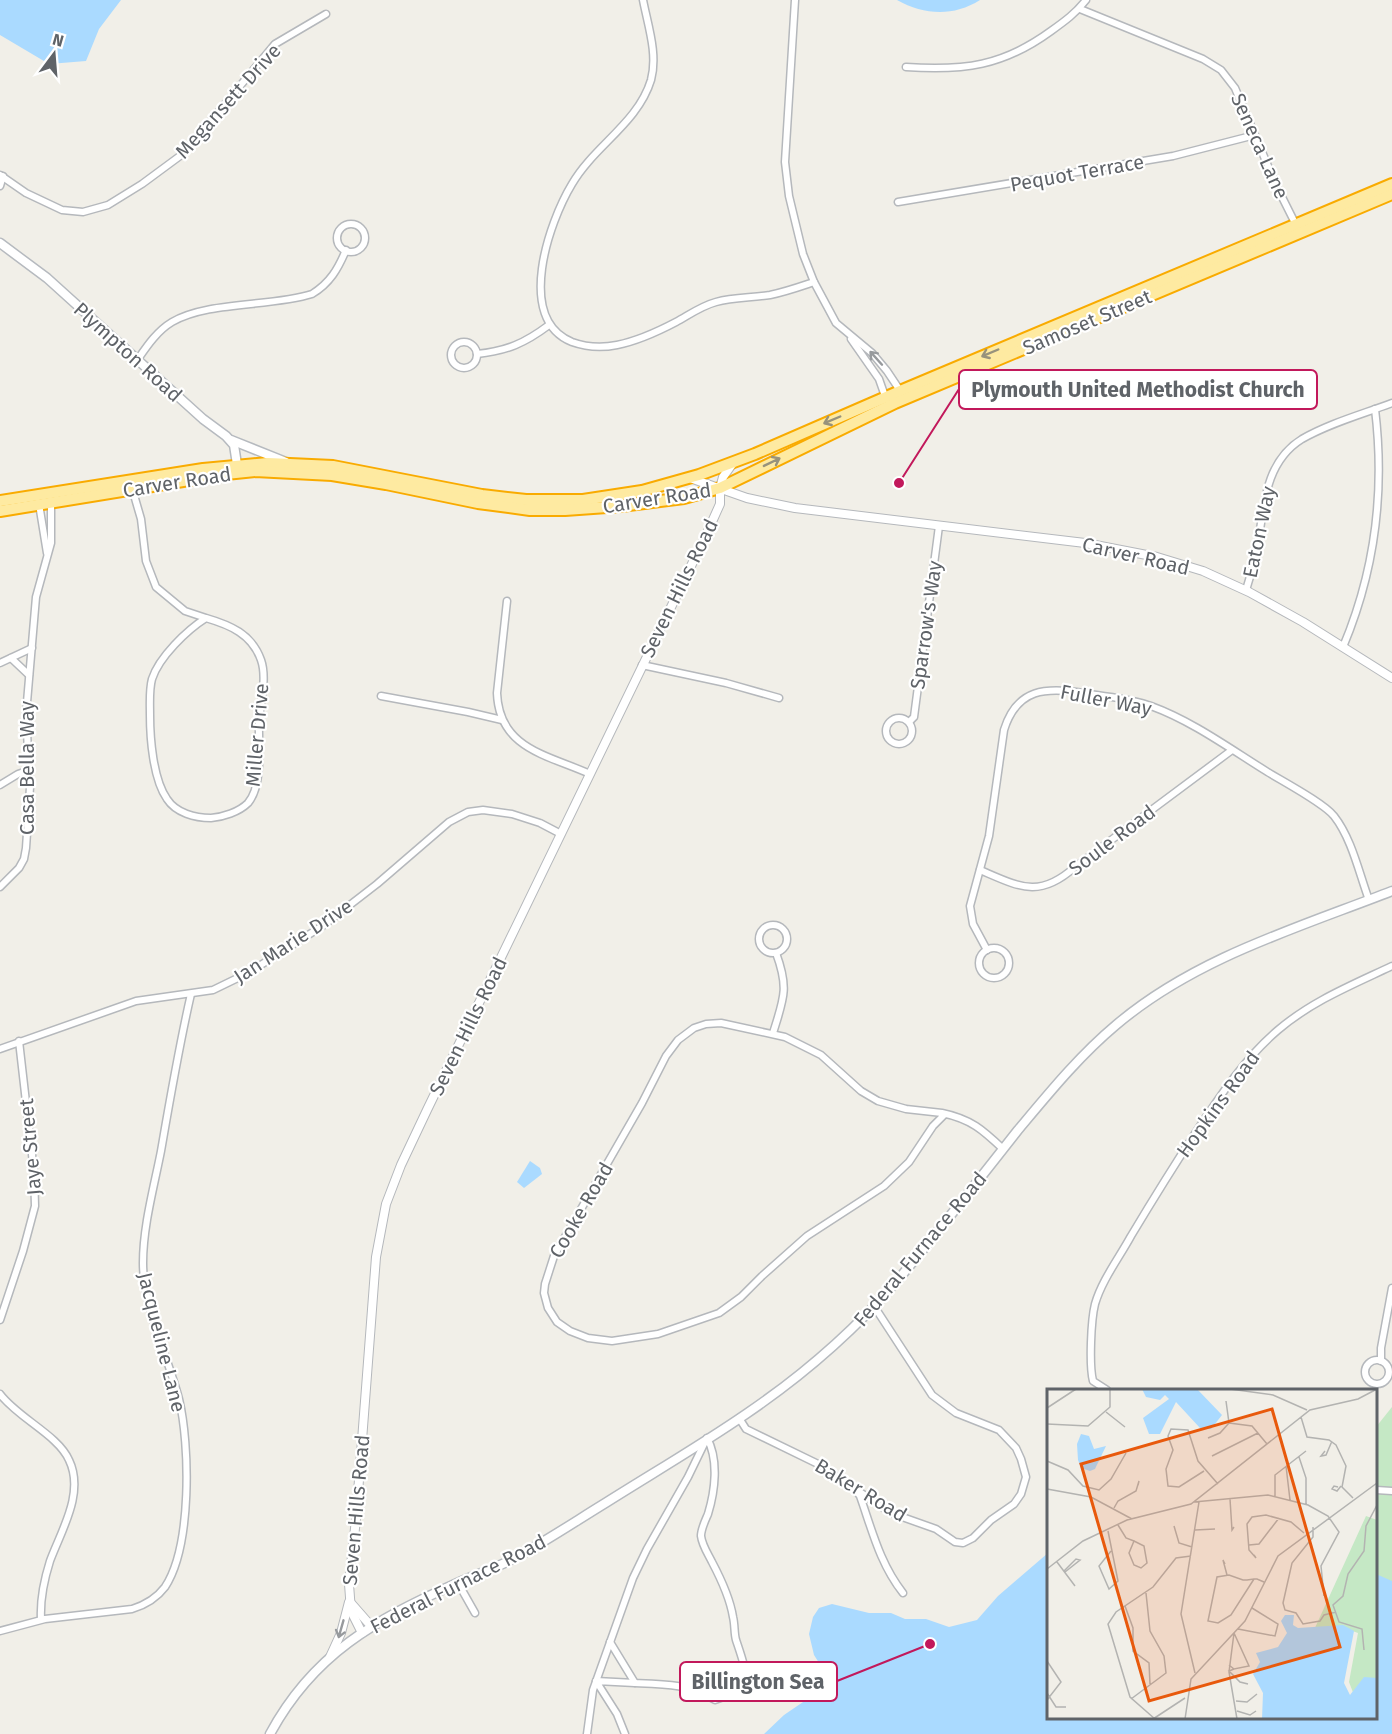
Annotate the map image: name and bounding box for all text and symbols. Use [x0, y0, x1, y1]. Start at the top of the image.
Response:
north arrow [24, 24, 84, 84]
text: N [50, 29, 66, 51]
street label: Megansett Drive [170, 39, 286, 163]
street label: Seneca Lane [1226, 89, 1294, 203]
street label: Pequot Terrace [1008, 149, 1146, 197]
street label: Samoset Street [1019, 284, 1156, 360]
street label: Plympton Road [69, 297, 187, 407]
one-way arrow [981, 349, 999, 360]
one-way arrow [869, 351, 883, 366]
callout: Plymouth United Methodist Church [959, 370, 1317, 409]
text: Plymouth United Methodist Church [971, 377, 1305, 403]
one-way arrow [823, 415, 842, 426]
one-way arrow [763, 456, 781, 468]
street label: Carver Road [121, 462, 233, 502]
street label: Carver Road [601, 478, 713, 518]
street label: Eaton Way [1238, 484, 1280, 580]
street label: Seven Hills Road [635, 515, 723, 661]
street label: Carver Road [1080, 532, 1192, 580]
street label: Sparrow's Way [905, 559, 947, 691]
street label: Fuller Way [1058, 679, 1154, 721]
street label: Miller Drive [241, 682, 273, 788]
street label: Casa Bella Way [15, 701, 39, 835]
street label: Soule Road [1064, 800, 1160, 880]
street label: Jan Marie Drive [229, 894, 357, 988]
street label: Seven Hills Road [424, 953, 512, 1099]
street label: Hopkins Road [1171, 1046, 1265, 1162]
street label: Jaye Street [14, 1097, 46, 1196]
street label: Cooke Road [544, 1158, 618, 1262]
street label: Federal Furnace Road [848, 1167, 992, 1331]
street label: Jacqueline Lane [133, 1270, 191, 1414]
inset map [1047, 1389, 1377, 1719]
street label: Seven Hills Road [337, 1434, 375, 1586]
street label: Baker Road [811, 1453, 911, 1527]
street label: Federal Furnace Road [366, 1529, 550, 1639]
one-way arrow [335, 1619, 346, 1638]
callout: Billington Sea [680, 1662, 837, 1701]
text: Billington Sea [692, 1669, 824, 1695]

